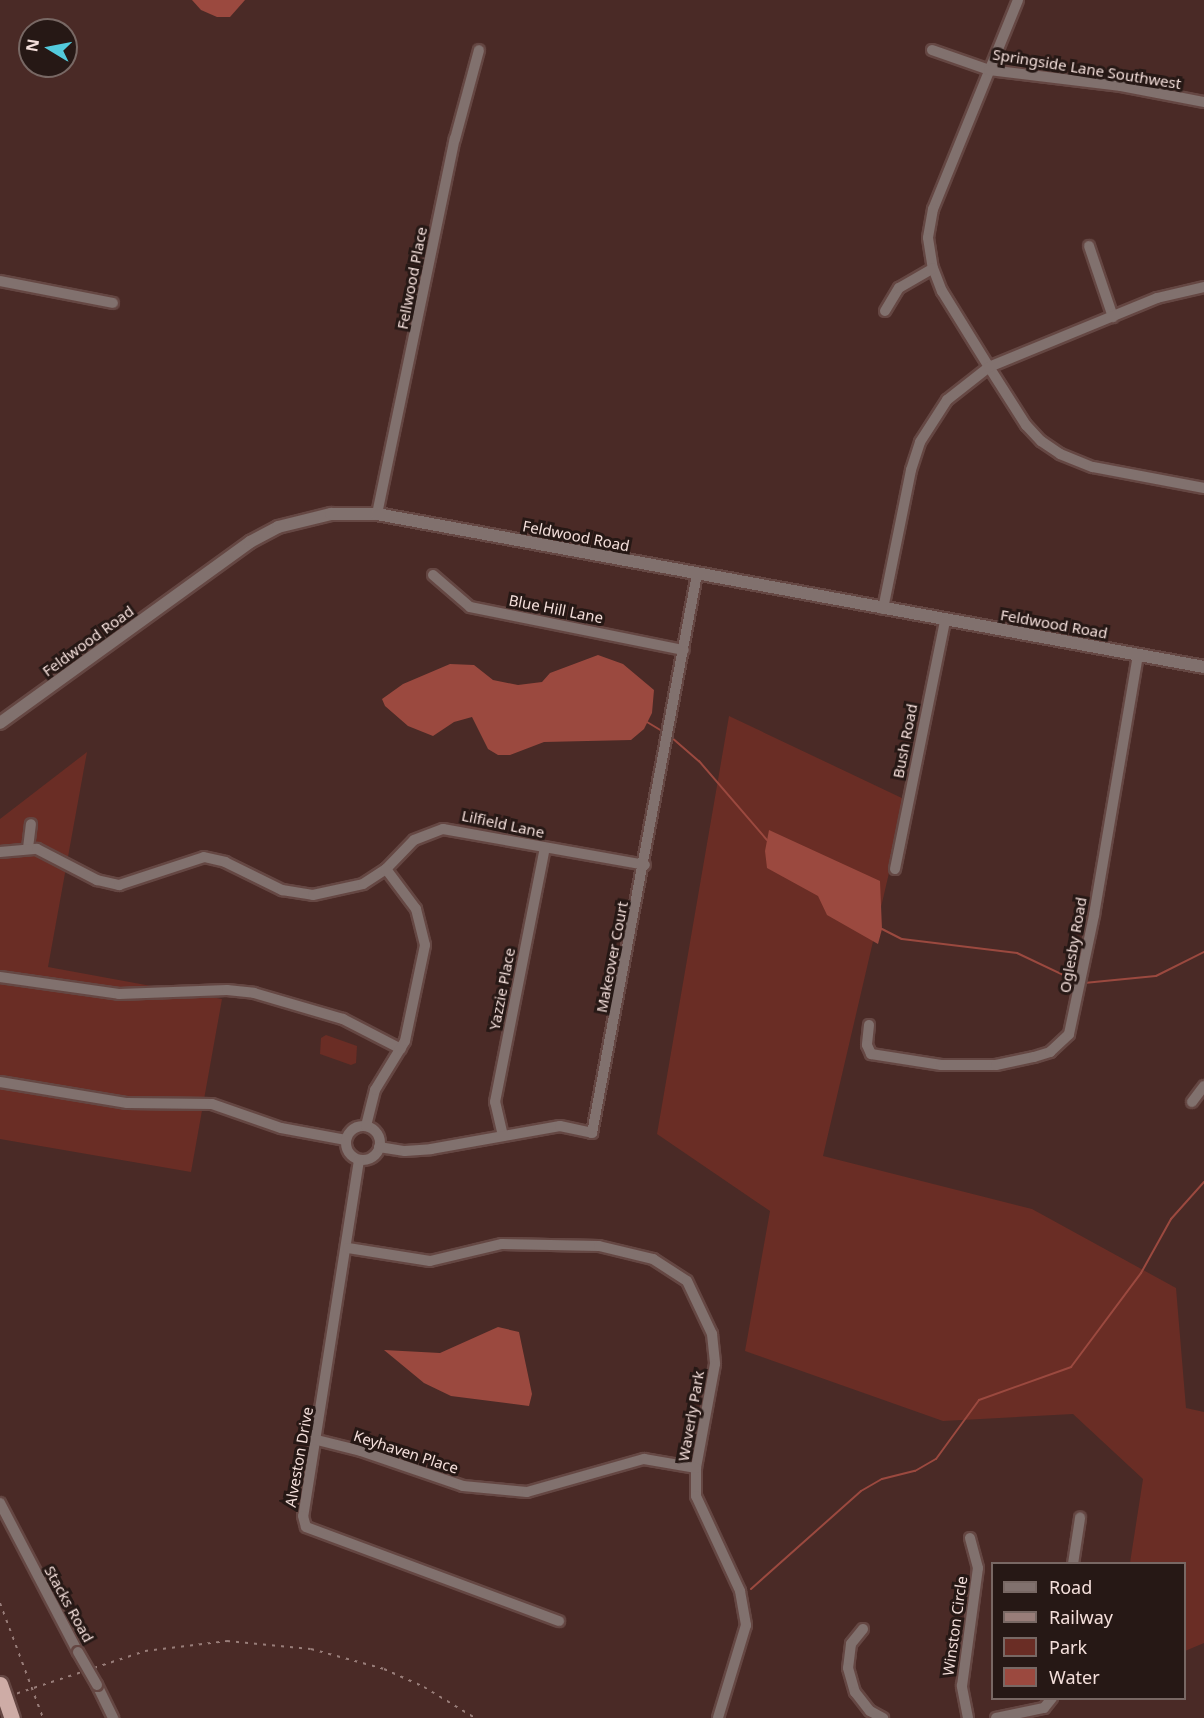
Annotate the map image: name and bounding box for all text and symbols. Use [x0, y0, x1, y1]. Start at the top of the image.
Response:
north arrow [18, 18, 78, 78]
text: N [20, 37, 44, 54]
street label: Springside Lane Southwest [991, 45, 1183, 93]
street label: Fellwood Place [393, 225, 431, 331]
street label: Feldwood Road [521, 517, 631, 555]
street label: Blue Hill Lane [507, 591, 605, 627]
street label: Feldwood Road [39, 602, 137, 680]
street label: Feldwood Road [999, 606, 1109, 642]
street label: Bush Road [889, 702, 921, 780]
street label: Lilfield Lane [460, 806, 546, 842]
street label: Oglesby Road [1056, 896, 1090, 994]
street label: Makeover Court [592, 900, 632, 1014]
street label: Yazzie Place [485, 946, 519, 1032]
street label: Waverly Park [674, 1369, 708, 1463]
street label: Alveston Drive [281, 1405, 317, 1509]
street label: Keyhaven Place [351, 1427, 461, 1477]
legend [991, 1562, 1186, 1700]
street label: Stacks Road [41, 1563, 97, 1645]
street label: Winston Circle [939, 1575, 971, 1677]
text: Road [1049, 1575, 1092, 1599]
text: Railway [1049, 1605, 1113, 1629]
text: Park [1049, 1635, 1087, 1659]
text: Water [1049, 1665, 1100, 1689]

